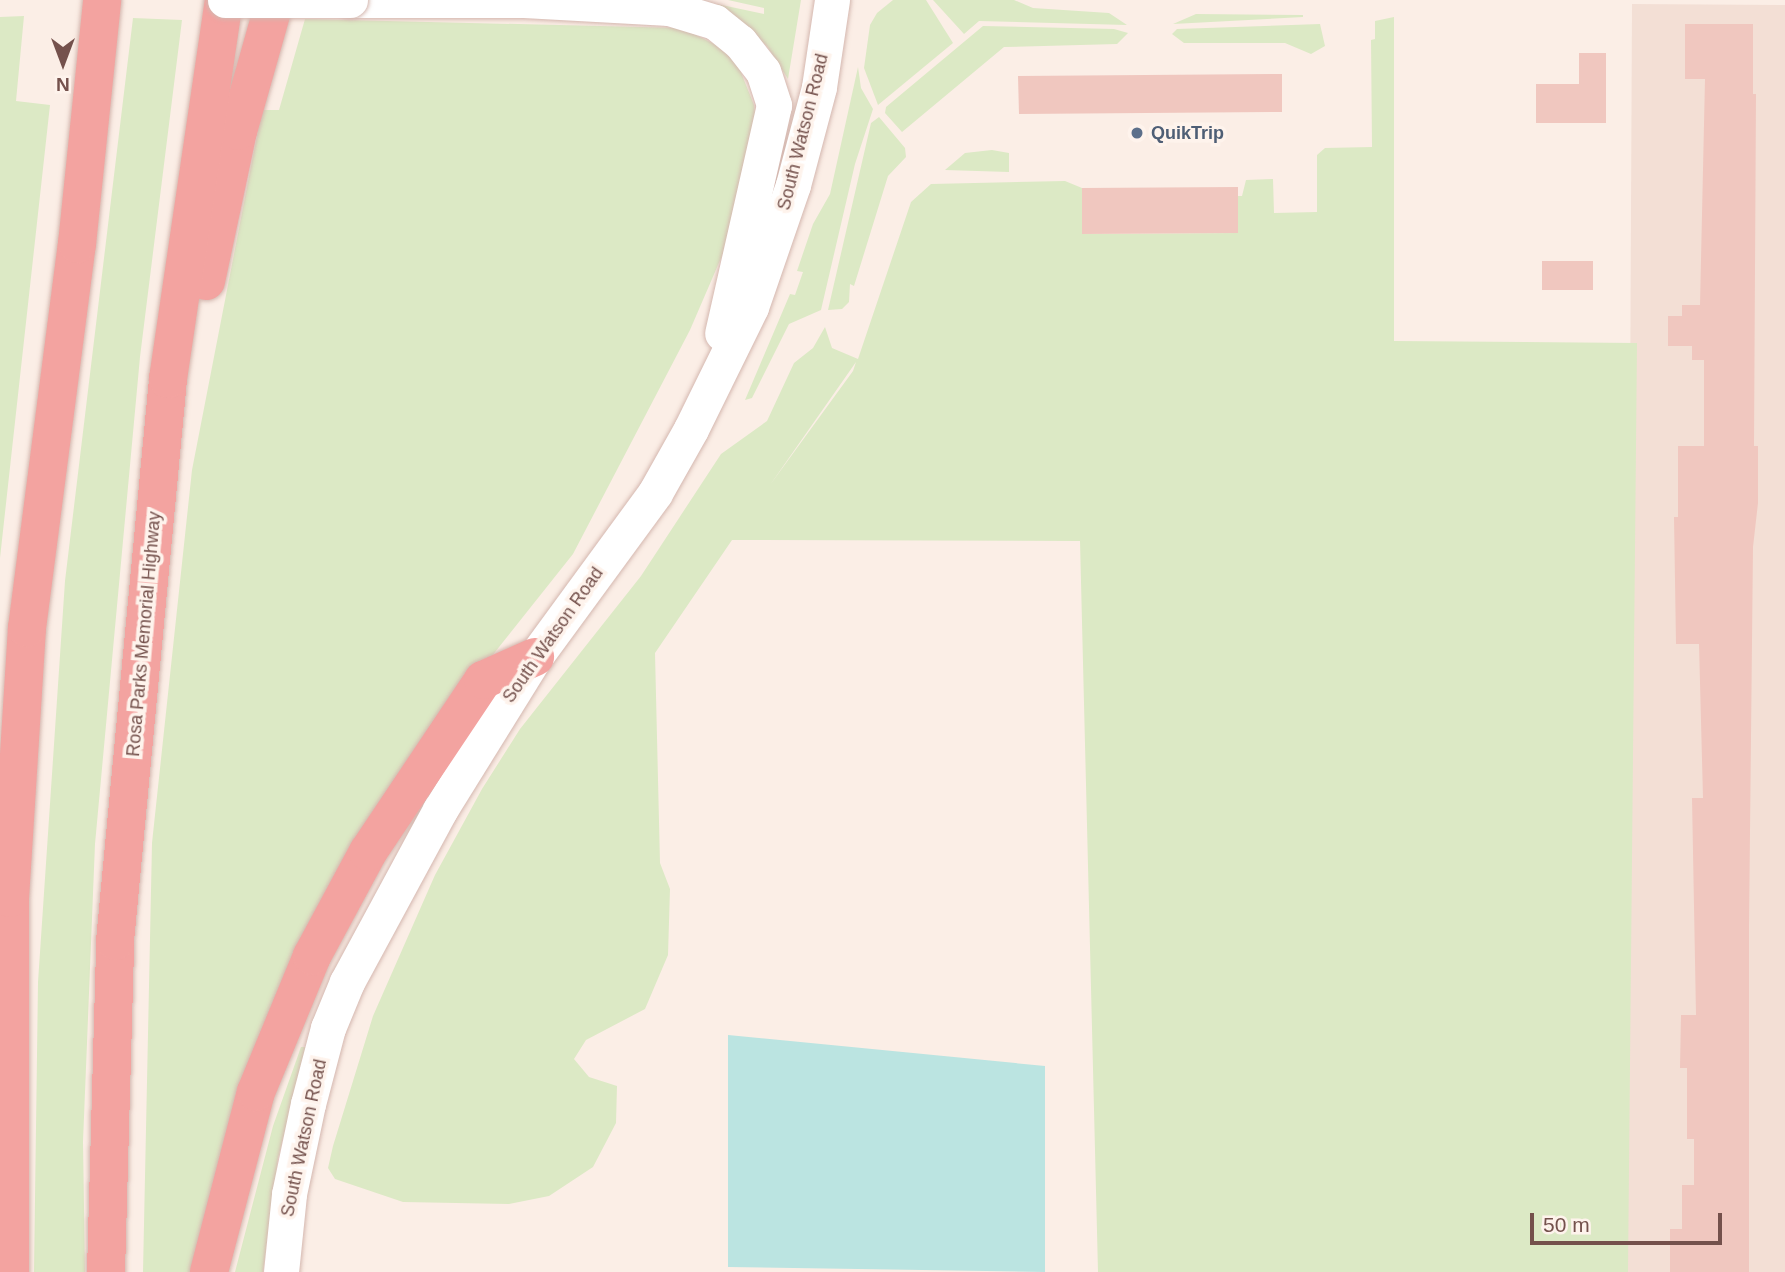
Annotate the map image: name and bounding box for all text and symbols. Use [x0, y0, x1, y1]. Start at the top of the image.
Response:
north arrow [28, 28, 98, 98]
street label: South Watson Road [773, 52, 833, 212]
text: N [56, 74, 70, 95]
place label: QuikTrip [1151, 122, 1224, 144]
marker: QuikTrip [1129, 125, 1145, 141]
street label: Rosa Parks Memorial Highway [123, 510, 165, 758]
street label: South Watson Road [498, 563, 608, 707]
street label: South Watson Road [277, 1057, 331, 1219]
scale bar [1533, 1198, 1726, 1242]
text: 50 m [1543, 1213, 1590, 1236]

